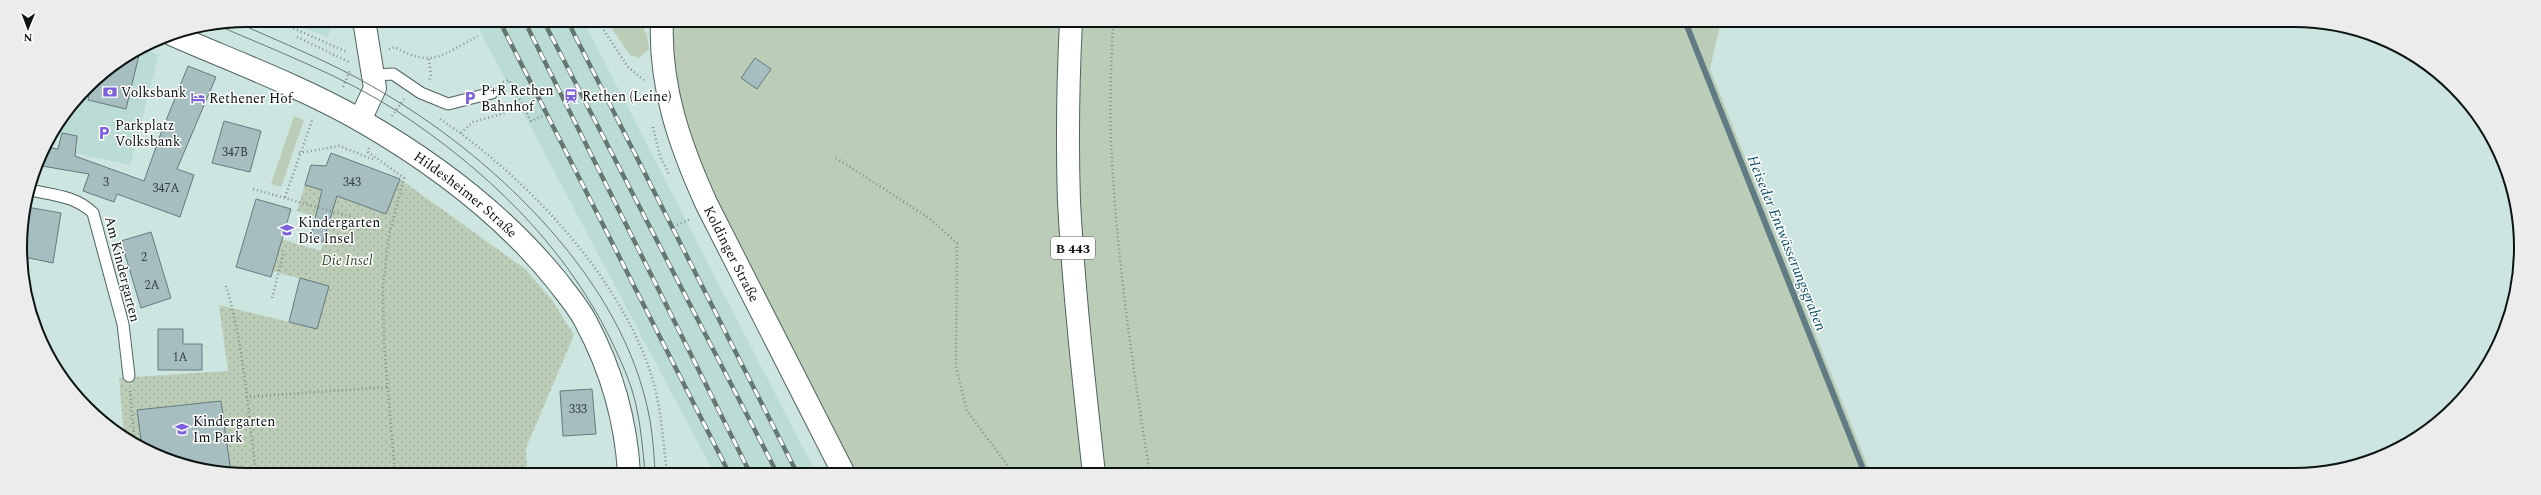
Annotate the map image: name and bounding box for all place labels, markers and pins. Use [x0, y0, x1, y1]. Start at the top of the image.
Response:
place label: P+R Rethen Bahnhof [481, 80, 554, 117]
place label: Volksbank [121, 82, 187, 103]
bank icon: Volksbank [102, 84, 118, 100]
place label: Rethen (Leine) [582, 86, 672, 107]
place label: Rethener Hof [209, 88, 294, 109]
station icon: Rethen (Leine) [563, 88, 579, 104]
hotel icon: Rethener Hof [190, 90, 206, 106]
parking icon: P+R Rethen Bahnhof [462, 90, 478, 106]
place label: Parkplatz Volksbank [115, 115, 181, 152]
parking icon: Parkplatz Volksbank [96, 125, 112, 141]
place label: Kindergarten Die Insel [298, 212, 380, 249]
school or university icon: Kindergarten Die Insel [279, 222, 295, 238]
place label: Kindergarten Im Park [193, 411, 275, 448]
school or university icon: Kindergarten Im Park [174, 421, 190, 437]

